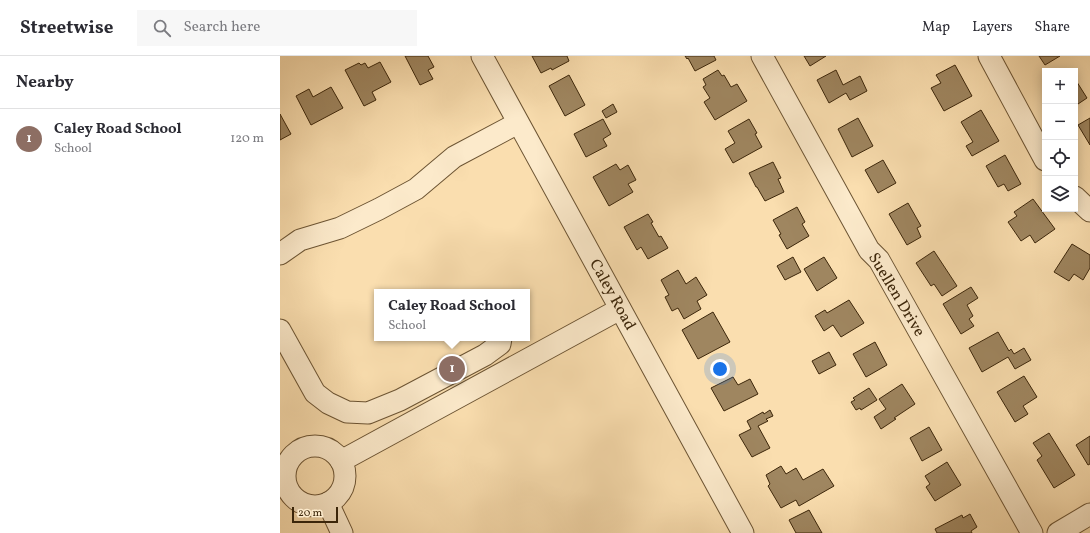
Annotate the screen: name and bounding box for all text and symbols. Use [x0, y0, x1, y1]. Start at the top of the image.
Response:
search box [137, 10, 417, 46]
text: Streetwise [20, 15, 113, 41]
icon: search [151, 17, 173, 39]
text: Search here [183, 17, 260, 38]
text: Map [922, 18, 950, 37]
text: Layers [972, 18, 1012, 37]
text: Share [1034, 18, 1070, 37]
map controls [1042, 68, 1078, 212]
button: + [1042, 68, 1078, 104]
text: Nearby [16, 71, 74, 94]
button: − [1042, 104, 1078, 140]
text: Caley Road School [54, 119, 182, 140]
text: 1 [26, 130, 32, 148]
text: 120 m [230, 130, 264, 148]
text: School [54, 140, 92, 158]
button: locate [1042, 140, 1078, 176]
button: layers [1042, 176, 1078, 212]
street label: Suellen Drive [862, 249, 930, 341]
street label: Caley Road [583, 255, 641, 335]
popup [374, 289, 530, 341]
text: Caley Road School [388, 296, 516, 317]
text: School [388, 317, 426, 335]
pin: 1 [439, 354, 465, 384]
your location [710, 359, 730, 379]
scale bar [292, 505, 338, 524]
text: 20 m [298, 506, 322, 521]

